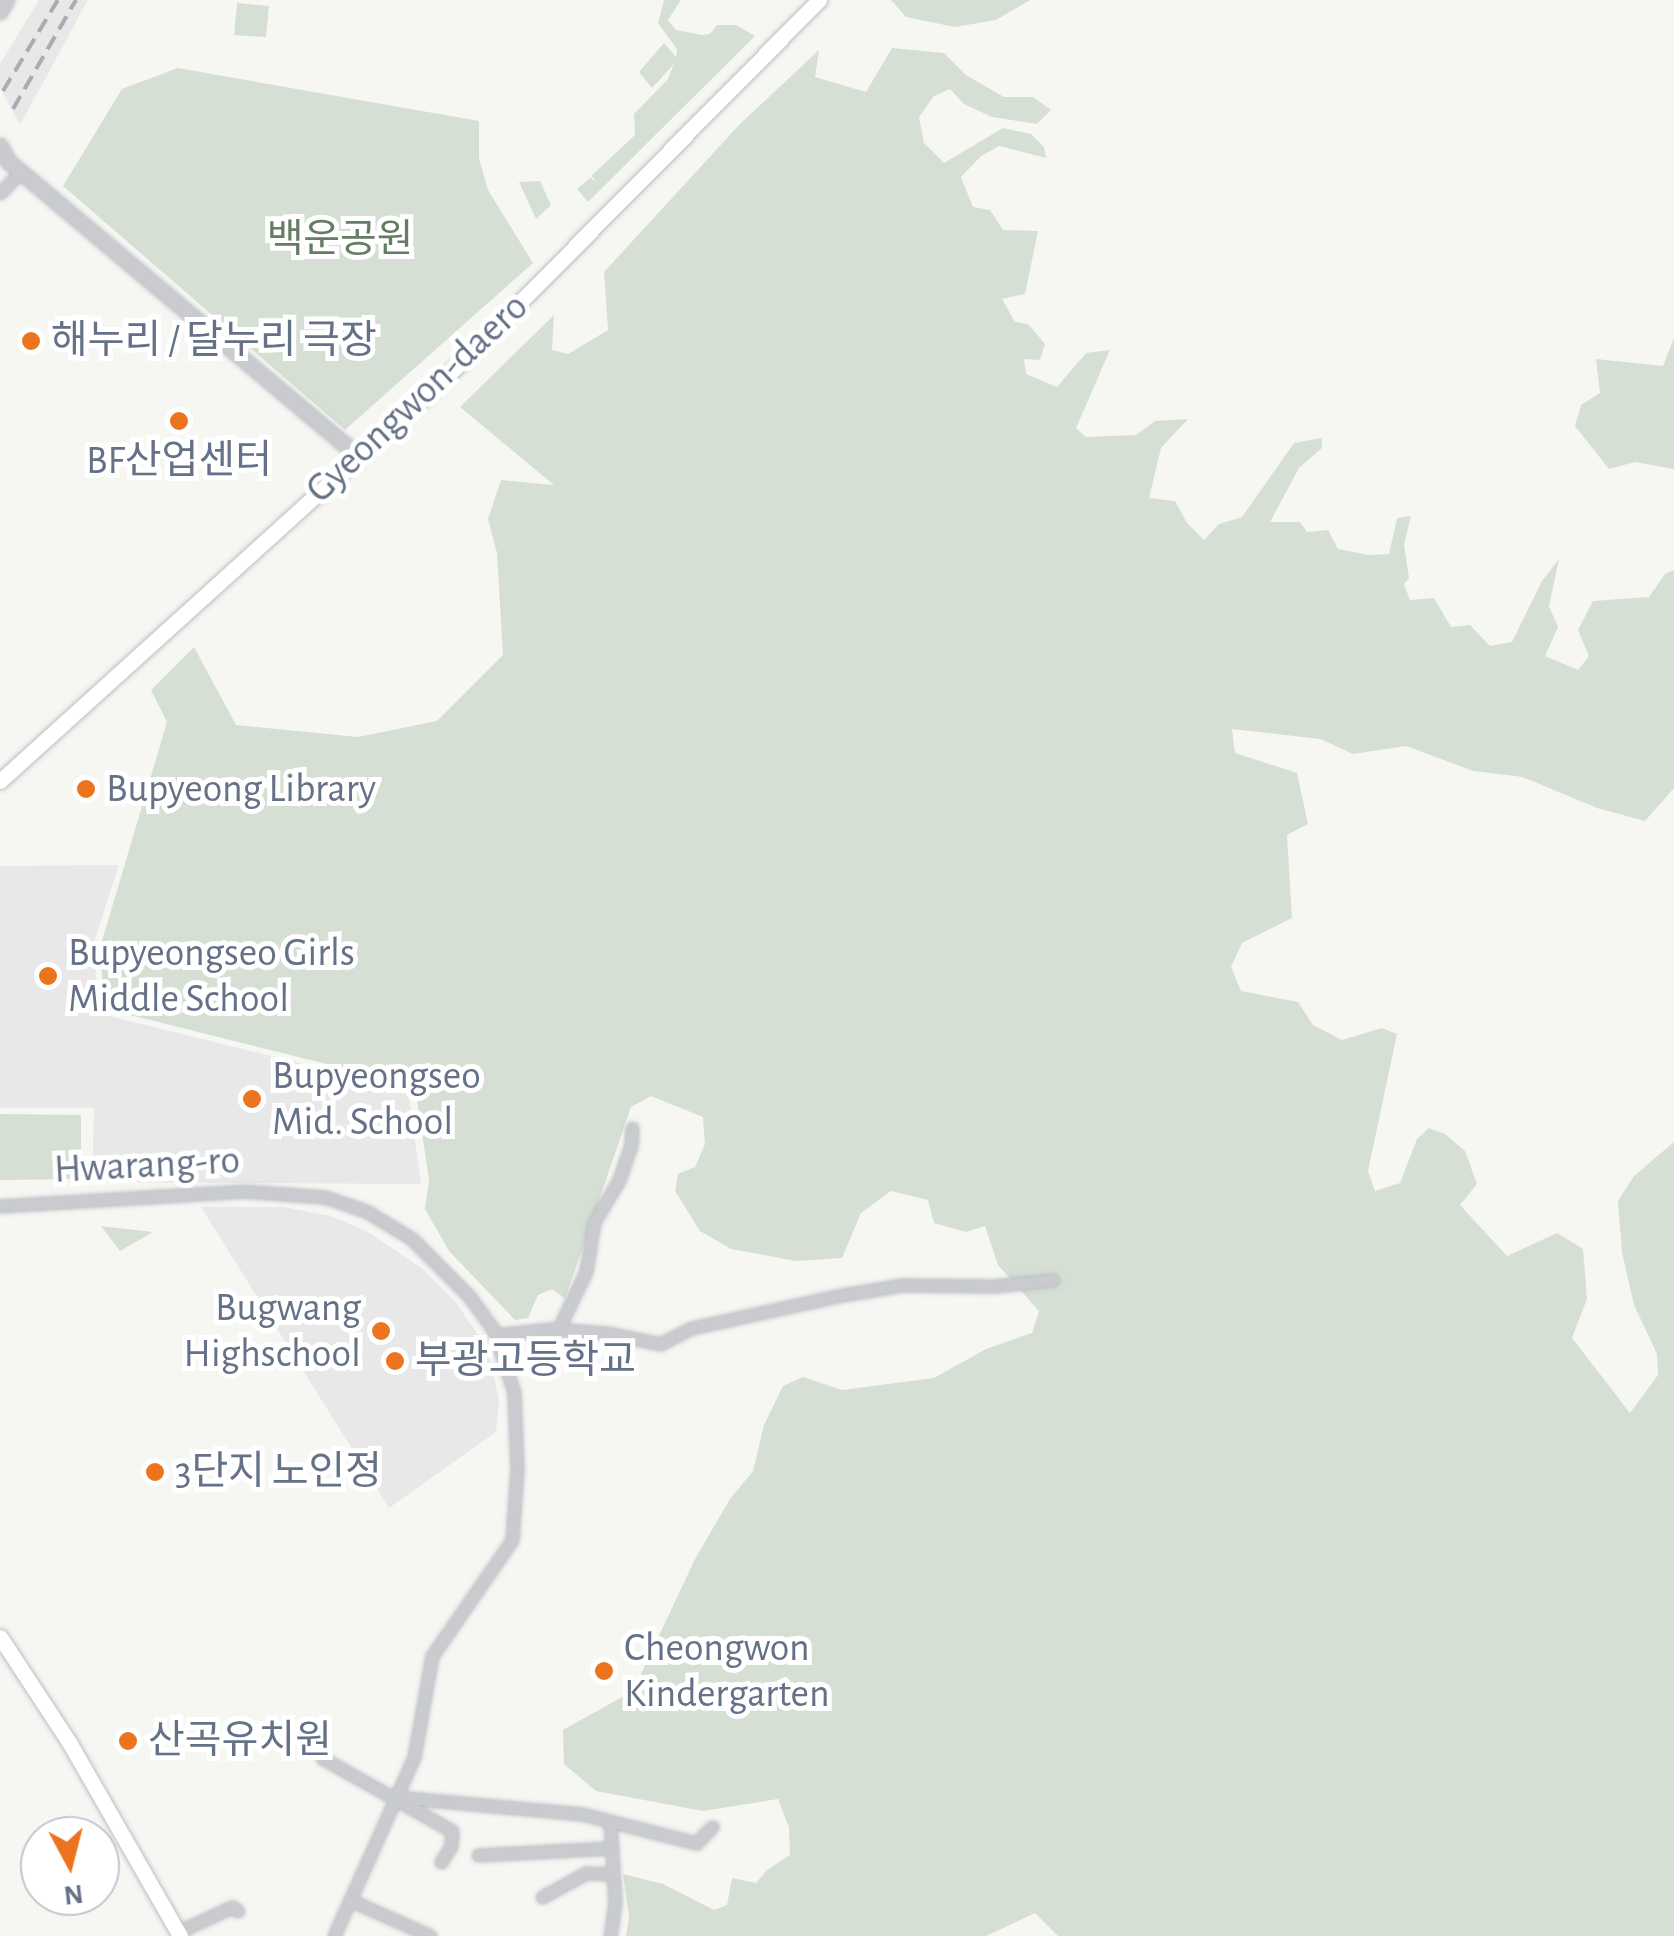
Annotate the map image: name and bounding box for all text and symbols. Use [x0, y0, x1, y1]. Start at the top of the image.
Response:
park label: 백운공원 [266, 216, 414, 264]
street label: Gyeongwon-daero [296, 283, 538, 513]
place label: 해누리 / 달누리 극장 [51, 317, 377, 365]
marker: 해누리 / 달누리 극장 [20, 330, 42, 352]
marker: BF산업센터 [168, 410, 190, 432]
place label: BF산업센터 [86, 437, 272, 485]
place label: Bupyeong Library [106, 765, 376, 813]
marker: Bupyeong Library [75, 778, 97, 800]
place label: Bupyeongseo Girls Middle School [68, 929, 355, 1023]
marker: Bupyeongseo Girls Middle School [37, 965, 59, 987]
place label: Bupyeongseo Mid. School [272, 1052, 481, 1146]
marker: Bupyeongseo Mid. School [241, 1088, 263, 1110]
street label: Hwarang-ro [53, 1136, 241, 1194]
place label: Bugwang Highschool [184, 1284, 361, 1378]
marker: Bugwang Highschool [370, 1320, 392, 1342]
place label: 부광고등학교 [415, 1337, 636, 1385]
marker: 부광고등학교 [384, 1350, 406, 1372]
place label: 3단지 노인정 [175, 1448, 382, 1496]
marker: 3단지 노인정 [144, 1461, 166, 1483]
place label: Cheongwon Kindergarten [624, 1624, 830, 1718]
marker: Cheongwon Kindergarten [593, 1660, 615, 1682]
place label: 산곡유치원 [148, 1717, 332, 1765]
marker: 산곡유치원 [117, 1730, 139, 1752]
north arrow [20, 1816, 120, 1916]
text: N [62, 1879, 85, 1909]

